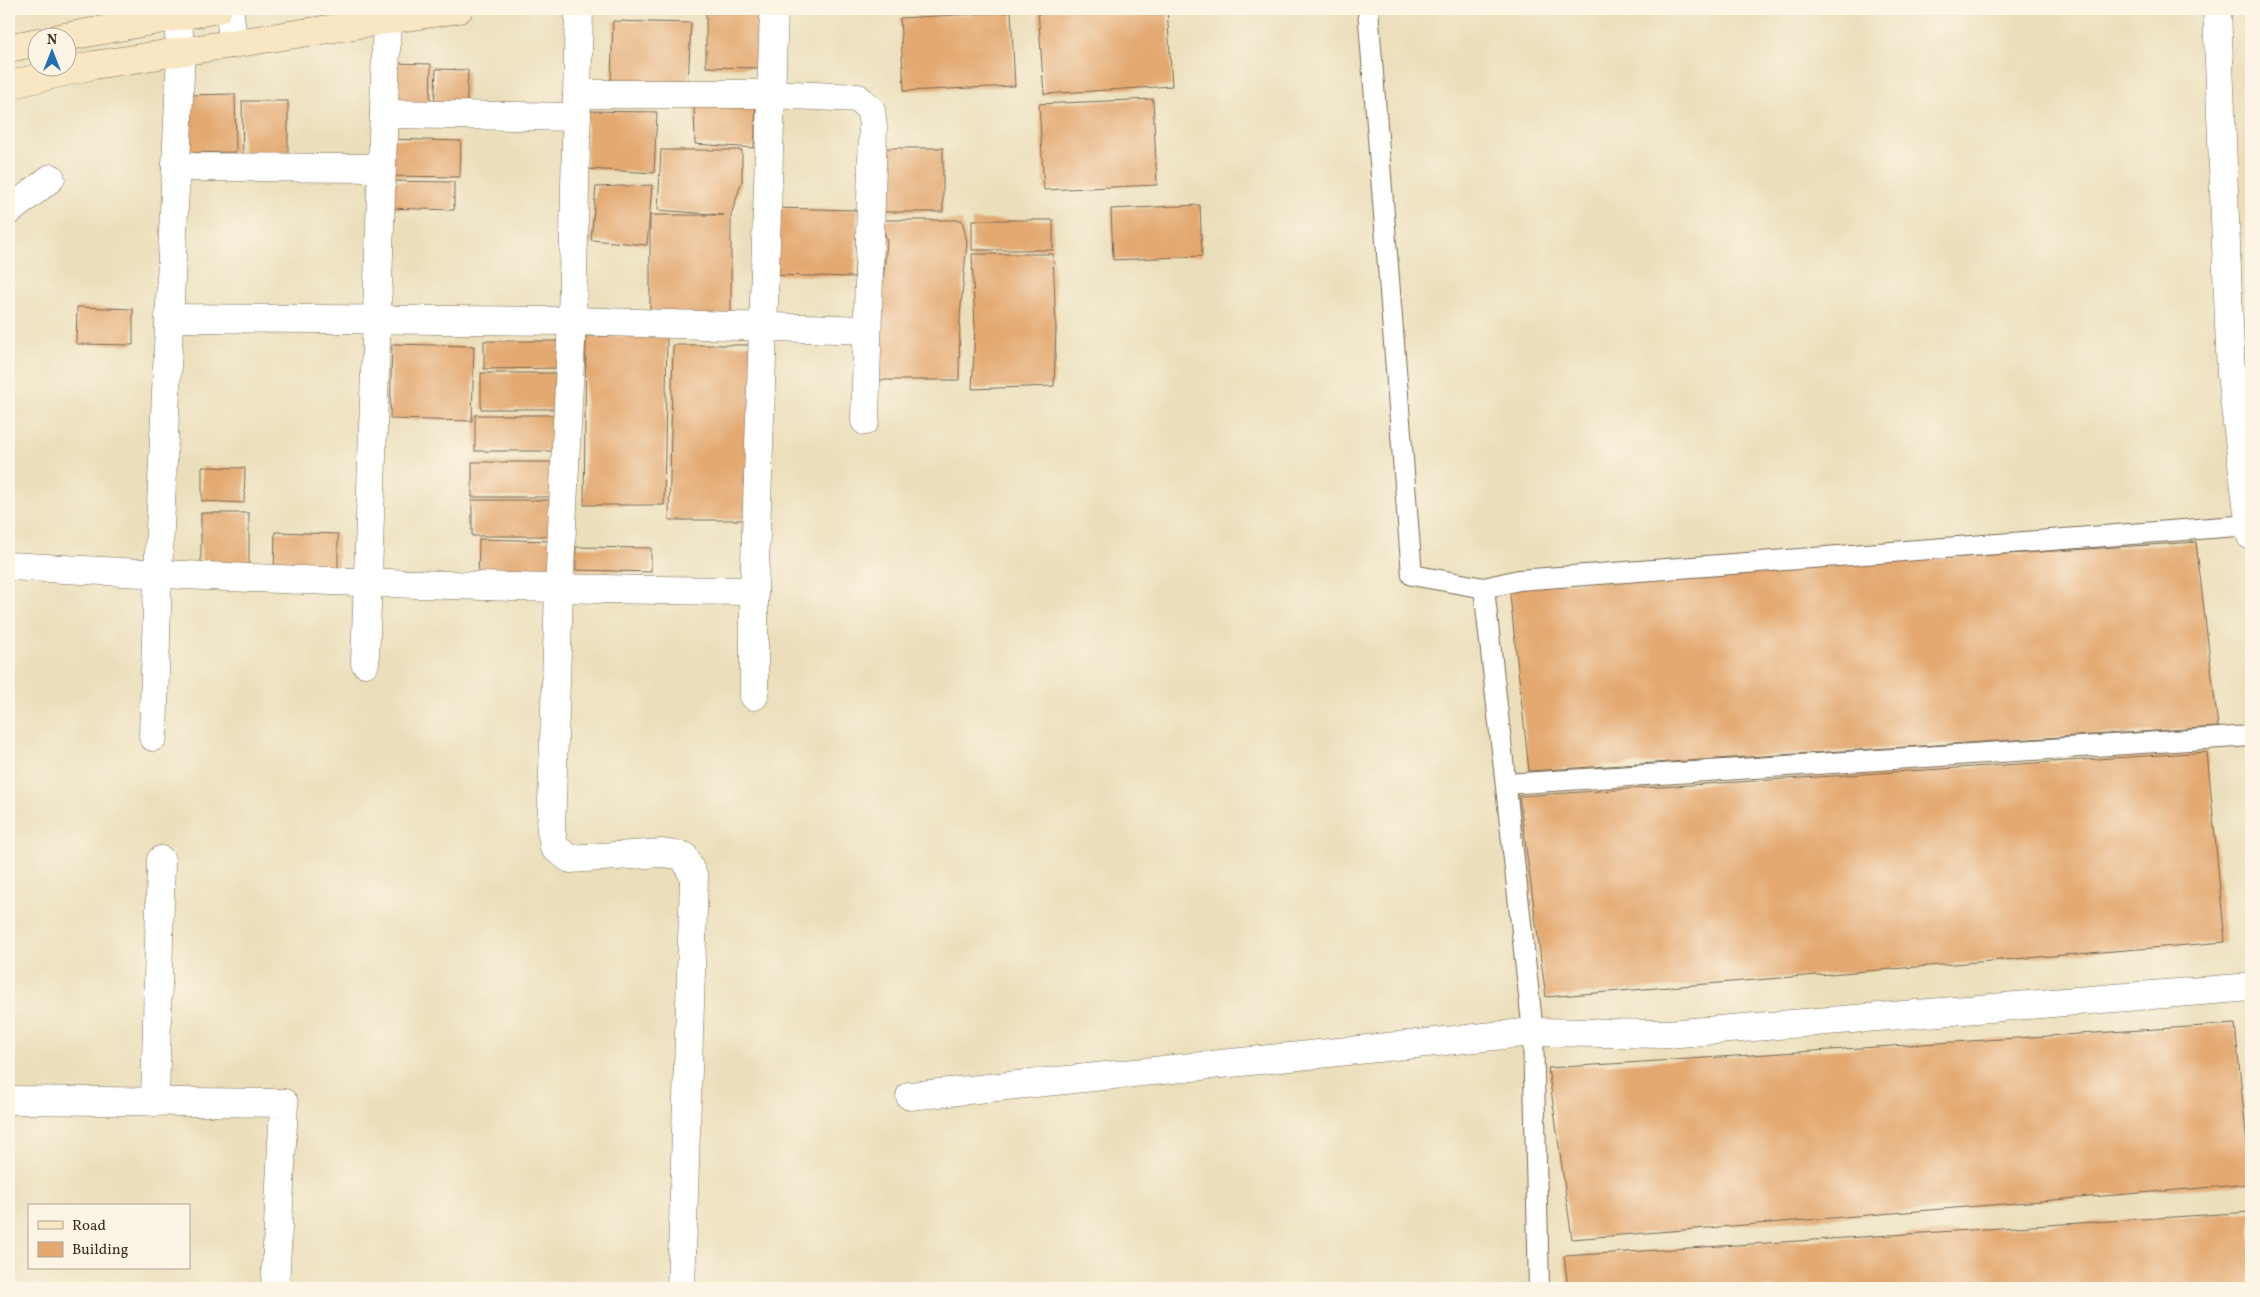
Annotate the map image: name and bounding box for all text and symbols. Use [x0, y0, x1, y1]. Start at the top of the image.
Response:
north arrow [28, 28, 78, 78]
text: N [47, 31, 57, 50]
legend [28, 1204, 190, 1270]
text: Road [72, 1216, 106, 1237]
text: Building [72, 1240, 129, 1261]

